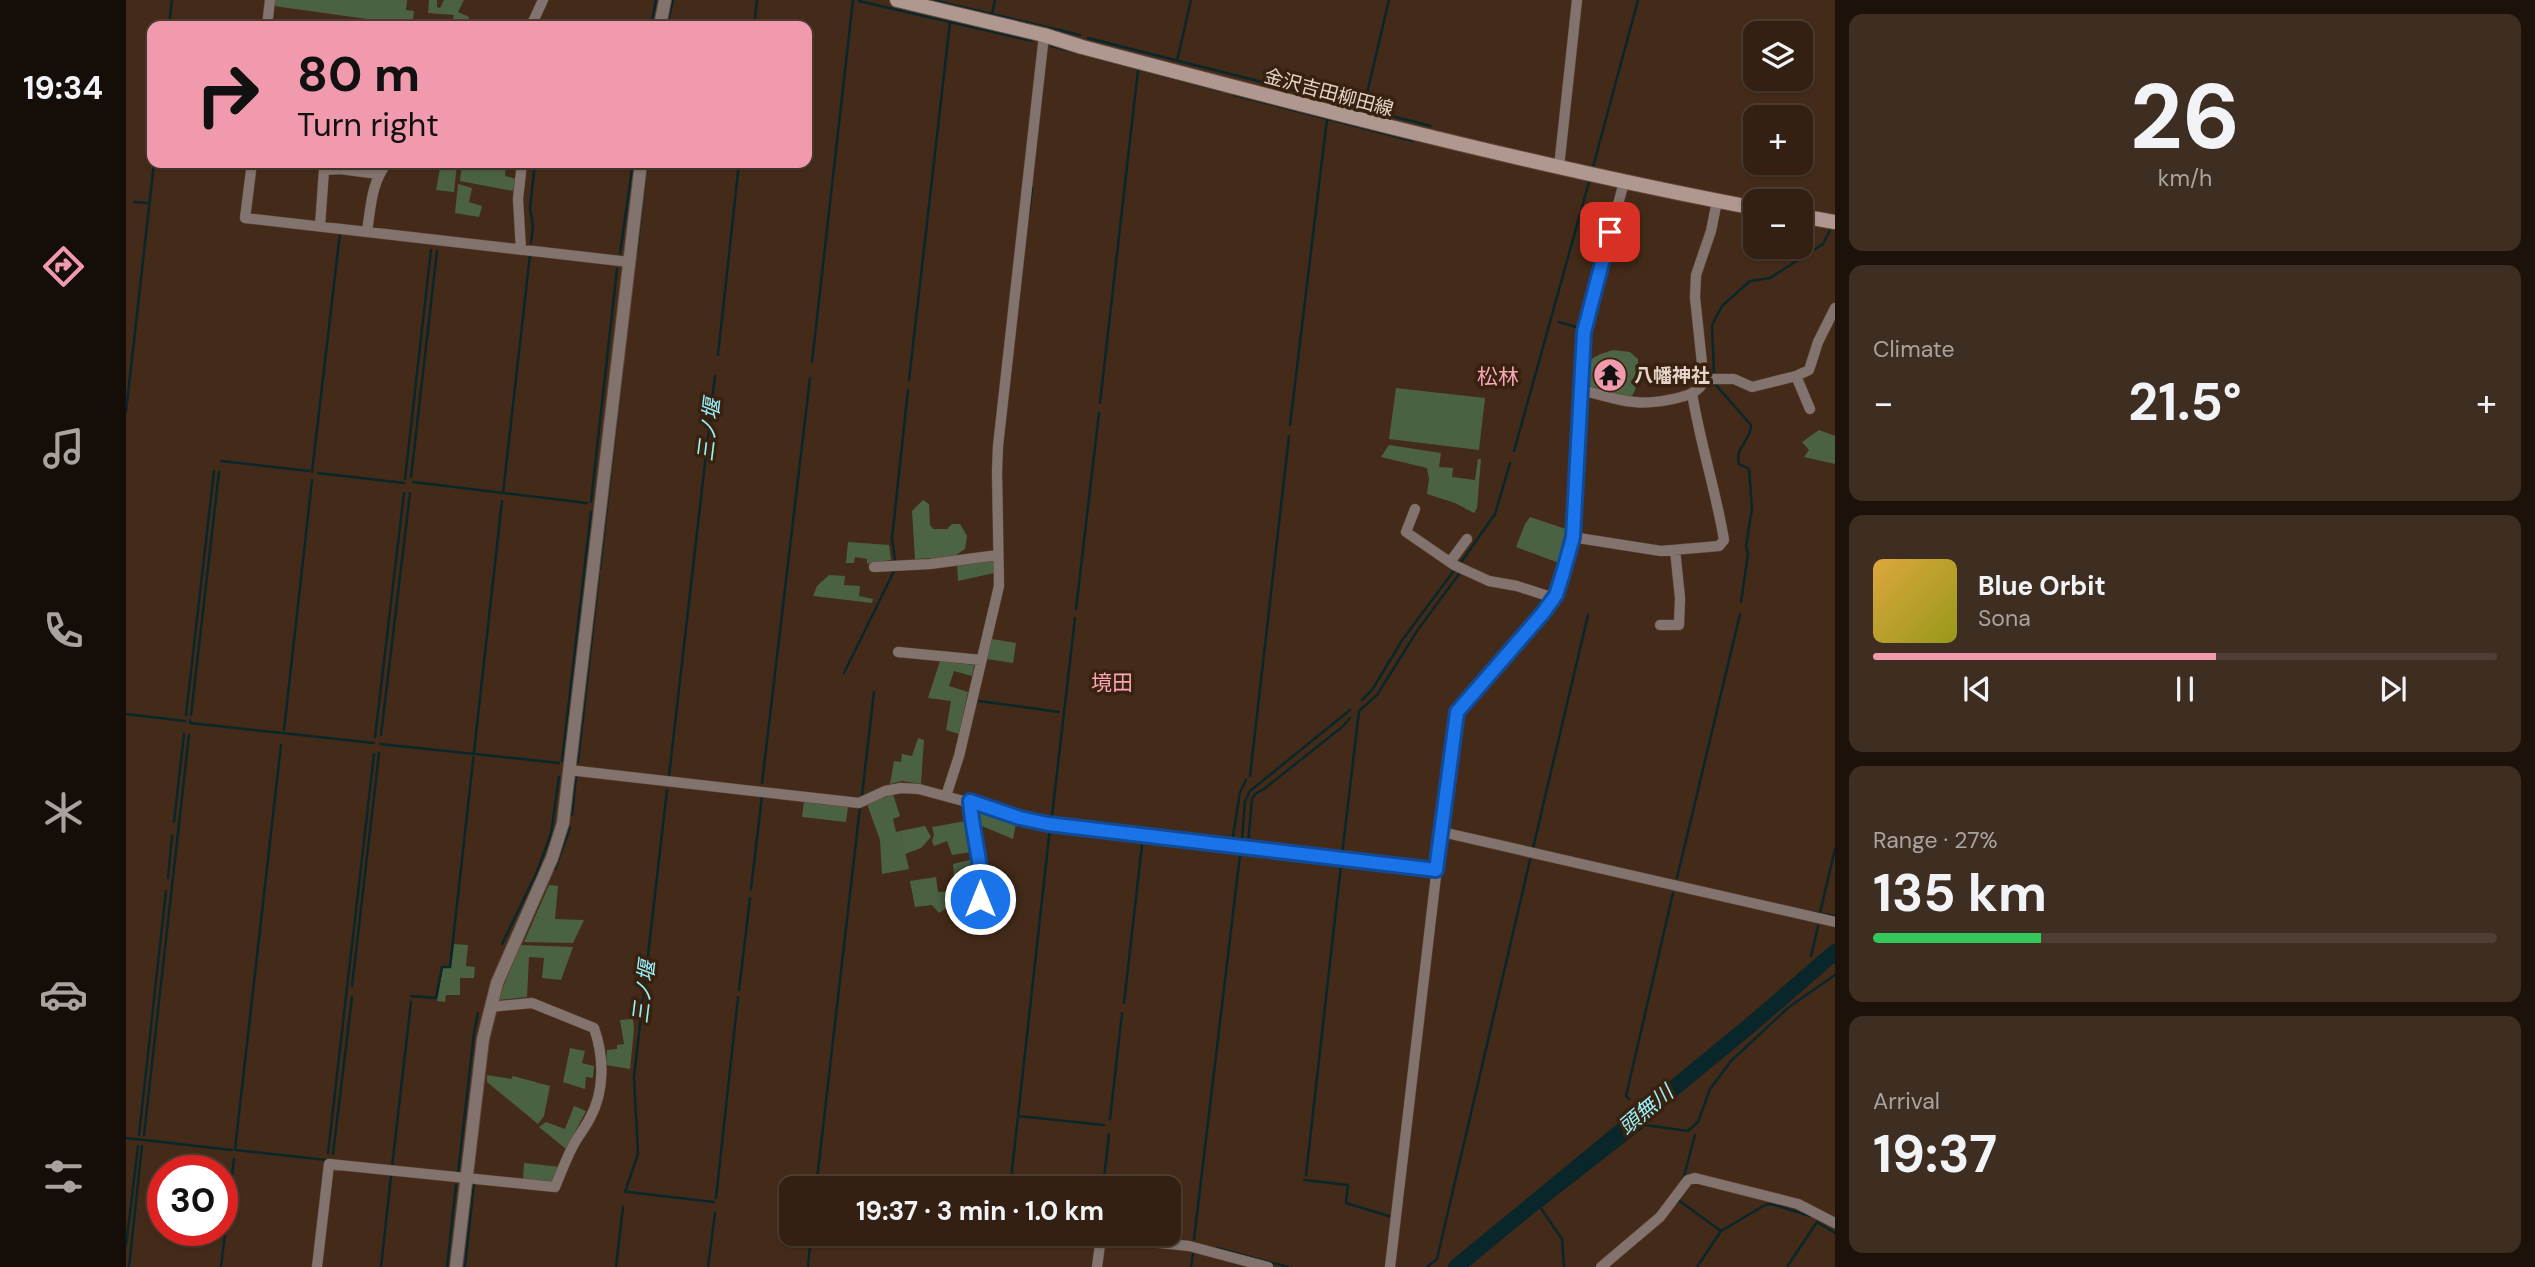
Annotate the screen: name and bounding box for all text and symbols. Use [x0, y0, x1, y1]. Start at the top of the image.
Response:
map controls [1743, 21, 1813, 259]
button: layers [1743, 21, 1813, 91]
text: 80 m [297, 42, 420, 106]
icon: right [182, 49, 273, 140]
text: 26 [2130, 58, 2240, 176]
street label: 金沢吉田柳田線 [1261, 63, 1396, 122]
text: 19:34 [23, 67, 103, 109]
text: Turn right [297, 104, 439, 146]
button: + [1743, 105, 1813, 175]
text: km/h [2158, 163, 2212, 193]
button: − [1743, 189, 1813, 259]
pin [1580, 202, 1640, 262]
icon: arrive [1591, 213, 1629, 251]
icon: directions [39, 242, 88, 291]
text: Climate [1873, 334, 1955, 364]
temple icon: 八幡神社 [1591, 356, 1629, 394]
district label: 松林 [1477, 363, 1519, 391]
place label: 八幡神社 [1634, 363, 1710, 388]
text: 21.5° [2128, 368, 2242, 436]
text: − [1873, 378, 1894, 428]
text: + [2476, 378, 2497, 428]
water label: 三ノ堰 [691, 393, 727, 463]
icon: music [39, 424, 88, 473]
text: Blue Orbit [1978, 569, 2106, 603]
text: Sona [1978, 603, 2031, 633]
icon: phone [39, 606, 88, 655]
district label: 境田 [1091, 669, 1133, 697]
icon: previous [1958, 670, 1996, 708]
icon: pause [2166, 670, 2204, 708]
icon: next [2374, 670, 2412, 708]
icon: climate [39, 788, 88, 837]
text: Range · 27% [1873, 825, 1998, 855]
text: 135 km [1873, 859, 2047, 927]
position arrow [943, 862, 1017, 936]
water label: 三ノ堰 [626, 955, 662, 1025]
icon: car [39, 970, 88, 1019]
water label: 頭無川 [1613, 1078, 1681, 1141]
text: Arrival [1873, 1086, 1940, 1116]
text: 19:37 [1873, 1120, 1997, 1188]
icon: filters [39, 1152, 88, 1201]
speed limit sign: 30 [147, 1155, 238, 1246]
text: 19:37 · 3 min · 1.0 km [856, 1194, 1104, 1228]

